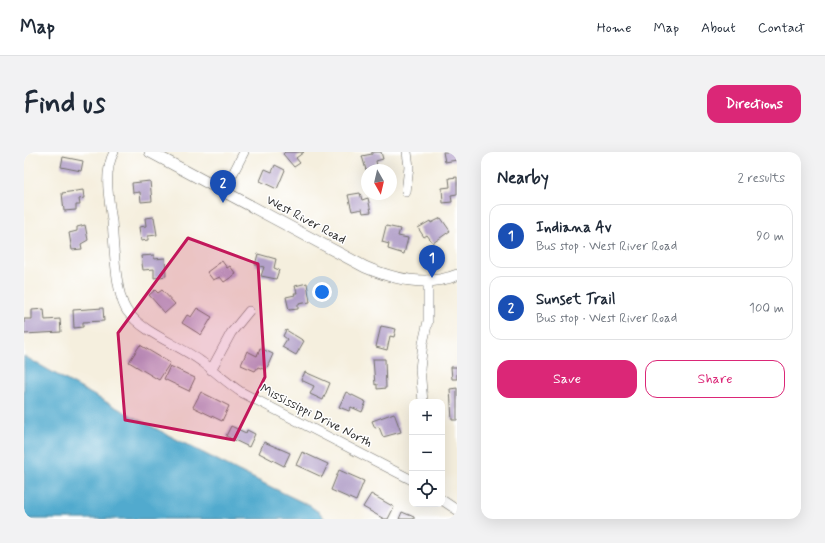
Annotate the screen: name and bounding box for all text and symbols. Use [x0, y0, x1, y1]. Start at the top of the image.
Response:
text: Map [20, 15, 55, 40]
text: Home [597, 19, 631, 37]
text: Map [653, 19, 679, 37]
text: About [701, 19, 736, 37]
text: Contact [758, 19, 805, 37]
button: Directions [707, 85, 801, 123]
text: Find us [24, 86, 105, 123]
north arrow [361, 164, 397, 200]
text: Nearby [497, 167, 549, 189]
pin: 2 [210, 170, 236, 203]
text: 2 results [738, 170, 785, 187]
street label: West River Road [263, 192, 349, 248]
text: Indiana Av [536, 218, 611, 238]
text: 1 [508, 228, 514, 245]
text: 90 m [756, 228, 784, 245]
text: Bus stop · West River Road [536, 238, 677, 255]
pin: 1 [419, 245, 445, 278]
your location [312, 282, 332, 302]
text: Sunset Trail [536, 290, 616, 310]
text: 2 [508, 300, 514, 317]
text: 100 m [749, 300, 784, 317]
text: Bus stop · West River Road [536, 310, 677, 327]
button: Save [497, 360, 637, 398]
button: Share [645, 360, 785, 398]
street label: Mississippi Drive North [257, 380, 375, 452]
map controls [409, 399, 445, 507]
button: + [409, 399, 445, 435]
button: − [409, 435, 445, 471]
button: locate [409, 471, 445, 507]

